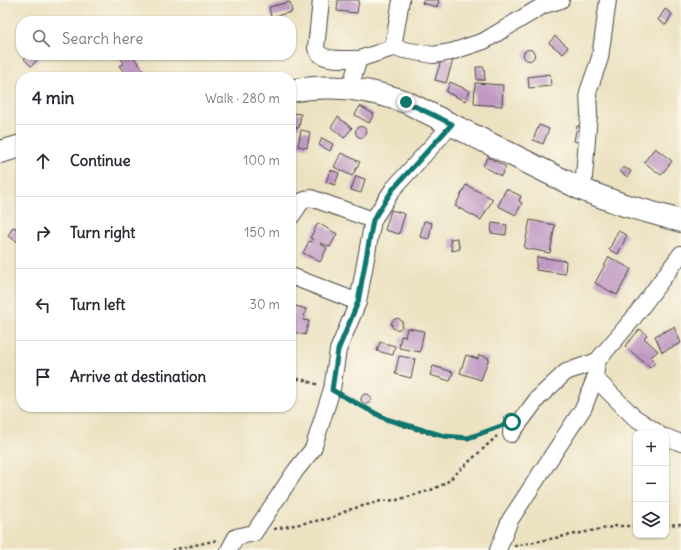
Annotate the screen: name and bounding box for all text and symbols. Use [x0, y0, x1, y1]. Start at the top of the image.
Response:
search box [16, 16, 296, 60]
icon: search [30, 27, 52, 49]
text: Search here [62, 29, 143, 48]
text: 4 min [32, 87, 74, 109]
text: Walk · 280 m [205, 90, 280, 107]
route end [397, 93, 415, 111]
icon: ahead [32, 150, 54, 172]
text: Continue [70, 151, 131, 170]
text: 100 m [243, 152, 280, 169]
icon: right [32, 222, 54, 244]
text: Turn right [70, 223, 135, 242]
text: 150 m [244, 224, 280, 241]
icon: left [32, 294, 54, 316]
text: Turn left [70, 295, 125, 314]
text: 30 m [250, 296, 280, 313]
icon: arrive [32, 366, 54, 388]
text: Arrive at destination [70, 367, 206, 386]
route start [503, 413, 521, 431]
map controls [633, 430, 669, 538]
button: + [633, 430, 669, 466]
button: − [633, 466, 669, 502]
button: layers [633, 502, 669, 538]

